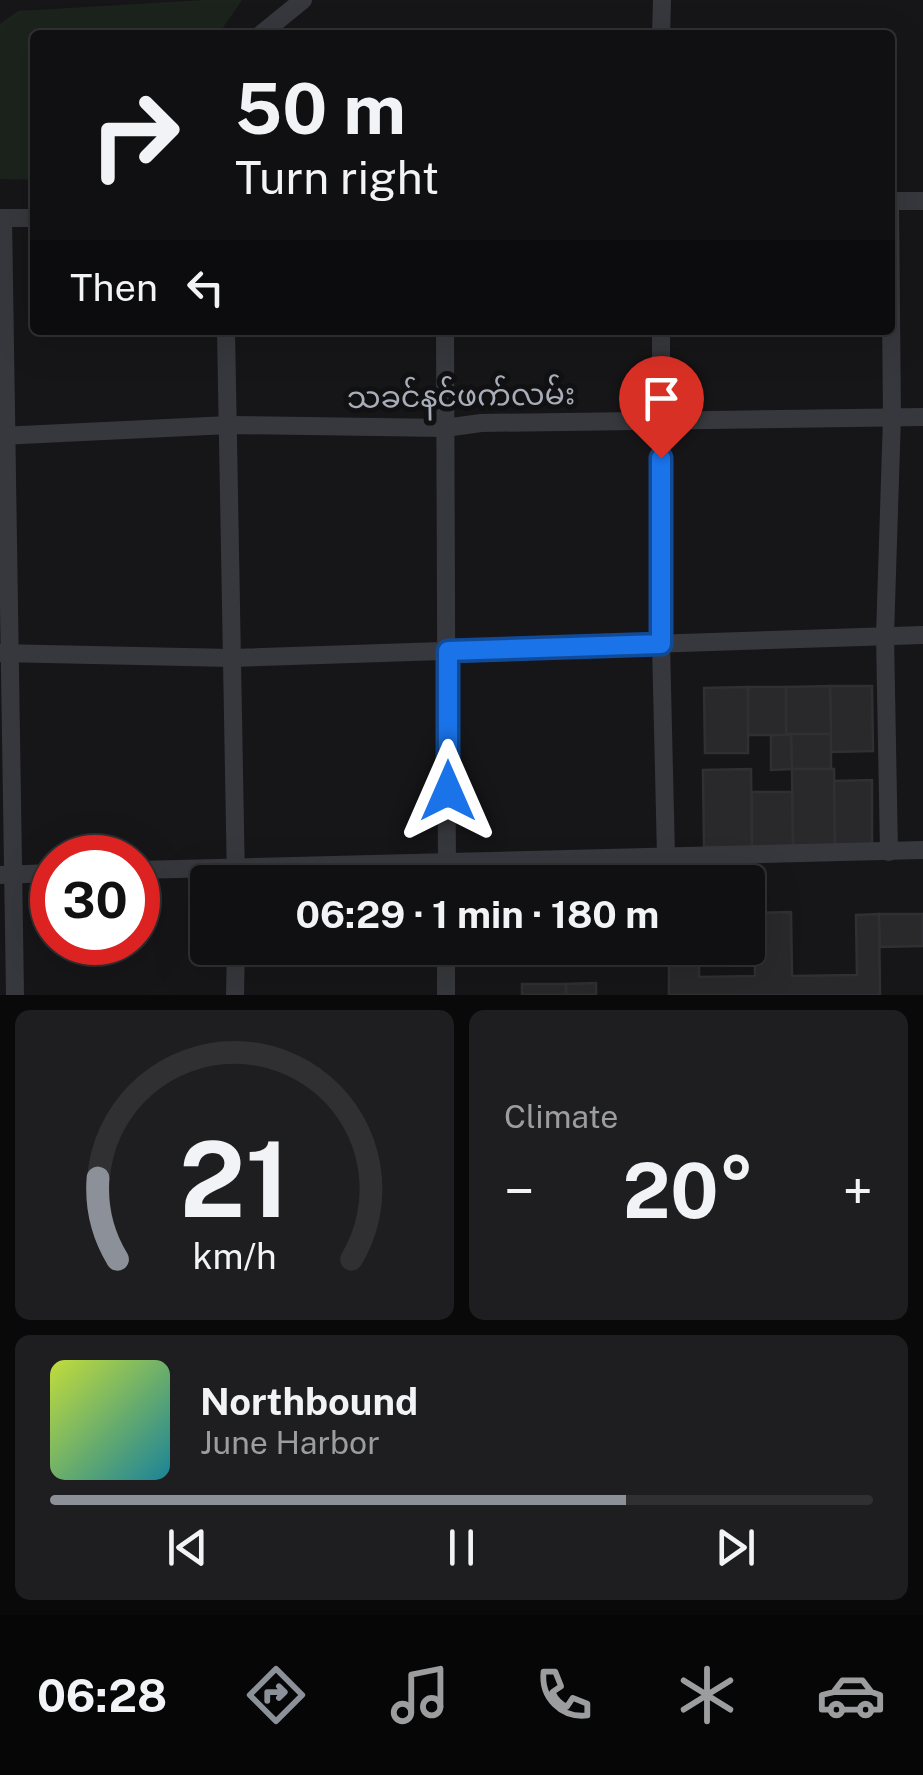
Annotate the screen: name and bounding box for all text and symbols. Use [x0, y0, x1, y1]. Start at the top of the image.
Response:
text: 50 m [235, 67, 406, 150]
icon: right [70, 70, 200, 200]
text: Turn right [235, 151, 439, 204]
icon: left [178, 260, 233, 315]
text: Then [70, 265, 158, 310]
pin [619, 356, 704, 459]
icon: arrive [634, 371, 689, 426]
street label: သခင်နင်ဖက်လမ်း [346, 372, 576, 423]
position arrow [396, 739, 500, 843]
speed limit sign: 30 [30, 835, 160, 965]
text: 06:29 · 1 min · 180 m [296, 892, 659, 937]
text: Climate [504, 1098, 618, 1135]
text: 21 [179, 1118, 290, 1240]
text: 20° [623, 1147, 754, 1235]
text: − [504, 1159, 535, 1223]
text: + [842, 1159, 873, 1223]
text: km/h [192, 1235, 277, 1277]
text: Northbound [200, 1379, 418, 1424]
text: June Harbor [200, 1424, 380, 1461]
icon: previous [160, 1520, 215, 1575]
icon: pause [434, 1520, 489, 1575]
icon: next [708, 1520, 763, 1575]
icon: directions [241, 1660, 311, 1730]
icon: music [385, 1660, 455, 1730]
icon: phone [529, 1660, 599, 1730]
icon: climate [672, 1660, 742, 1730]
icon: car [816, 1660, 886, 1730]
text: 06:28 [37, 1669, 167, 1722]

